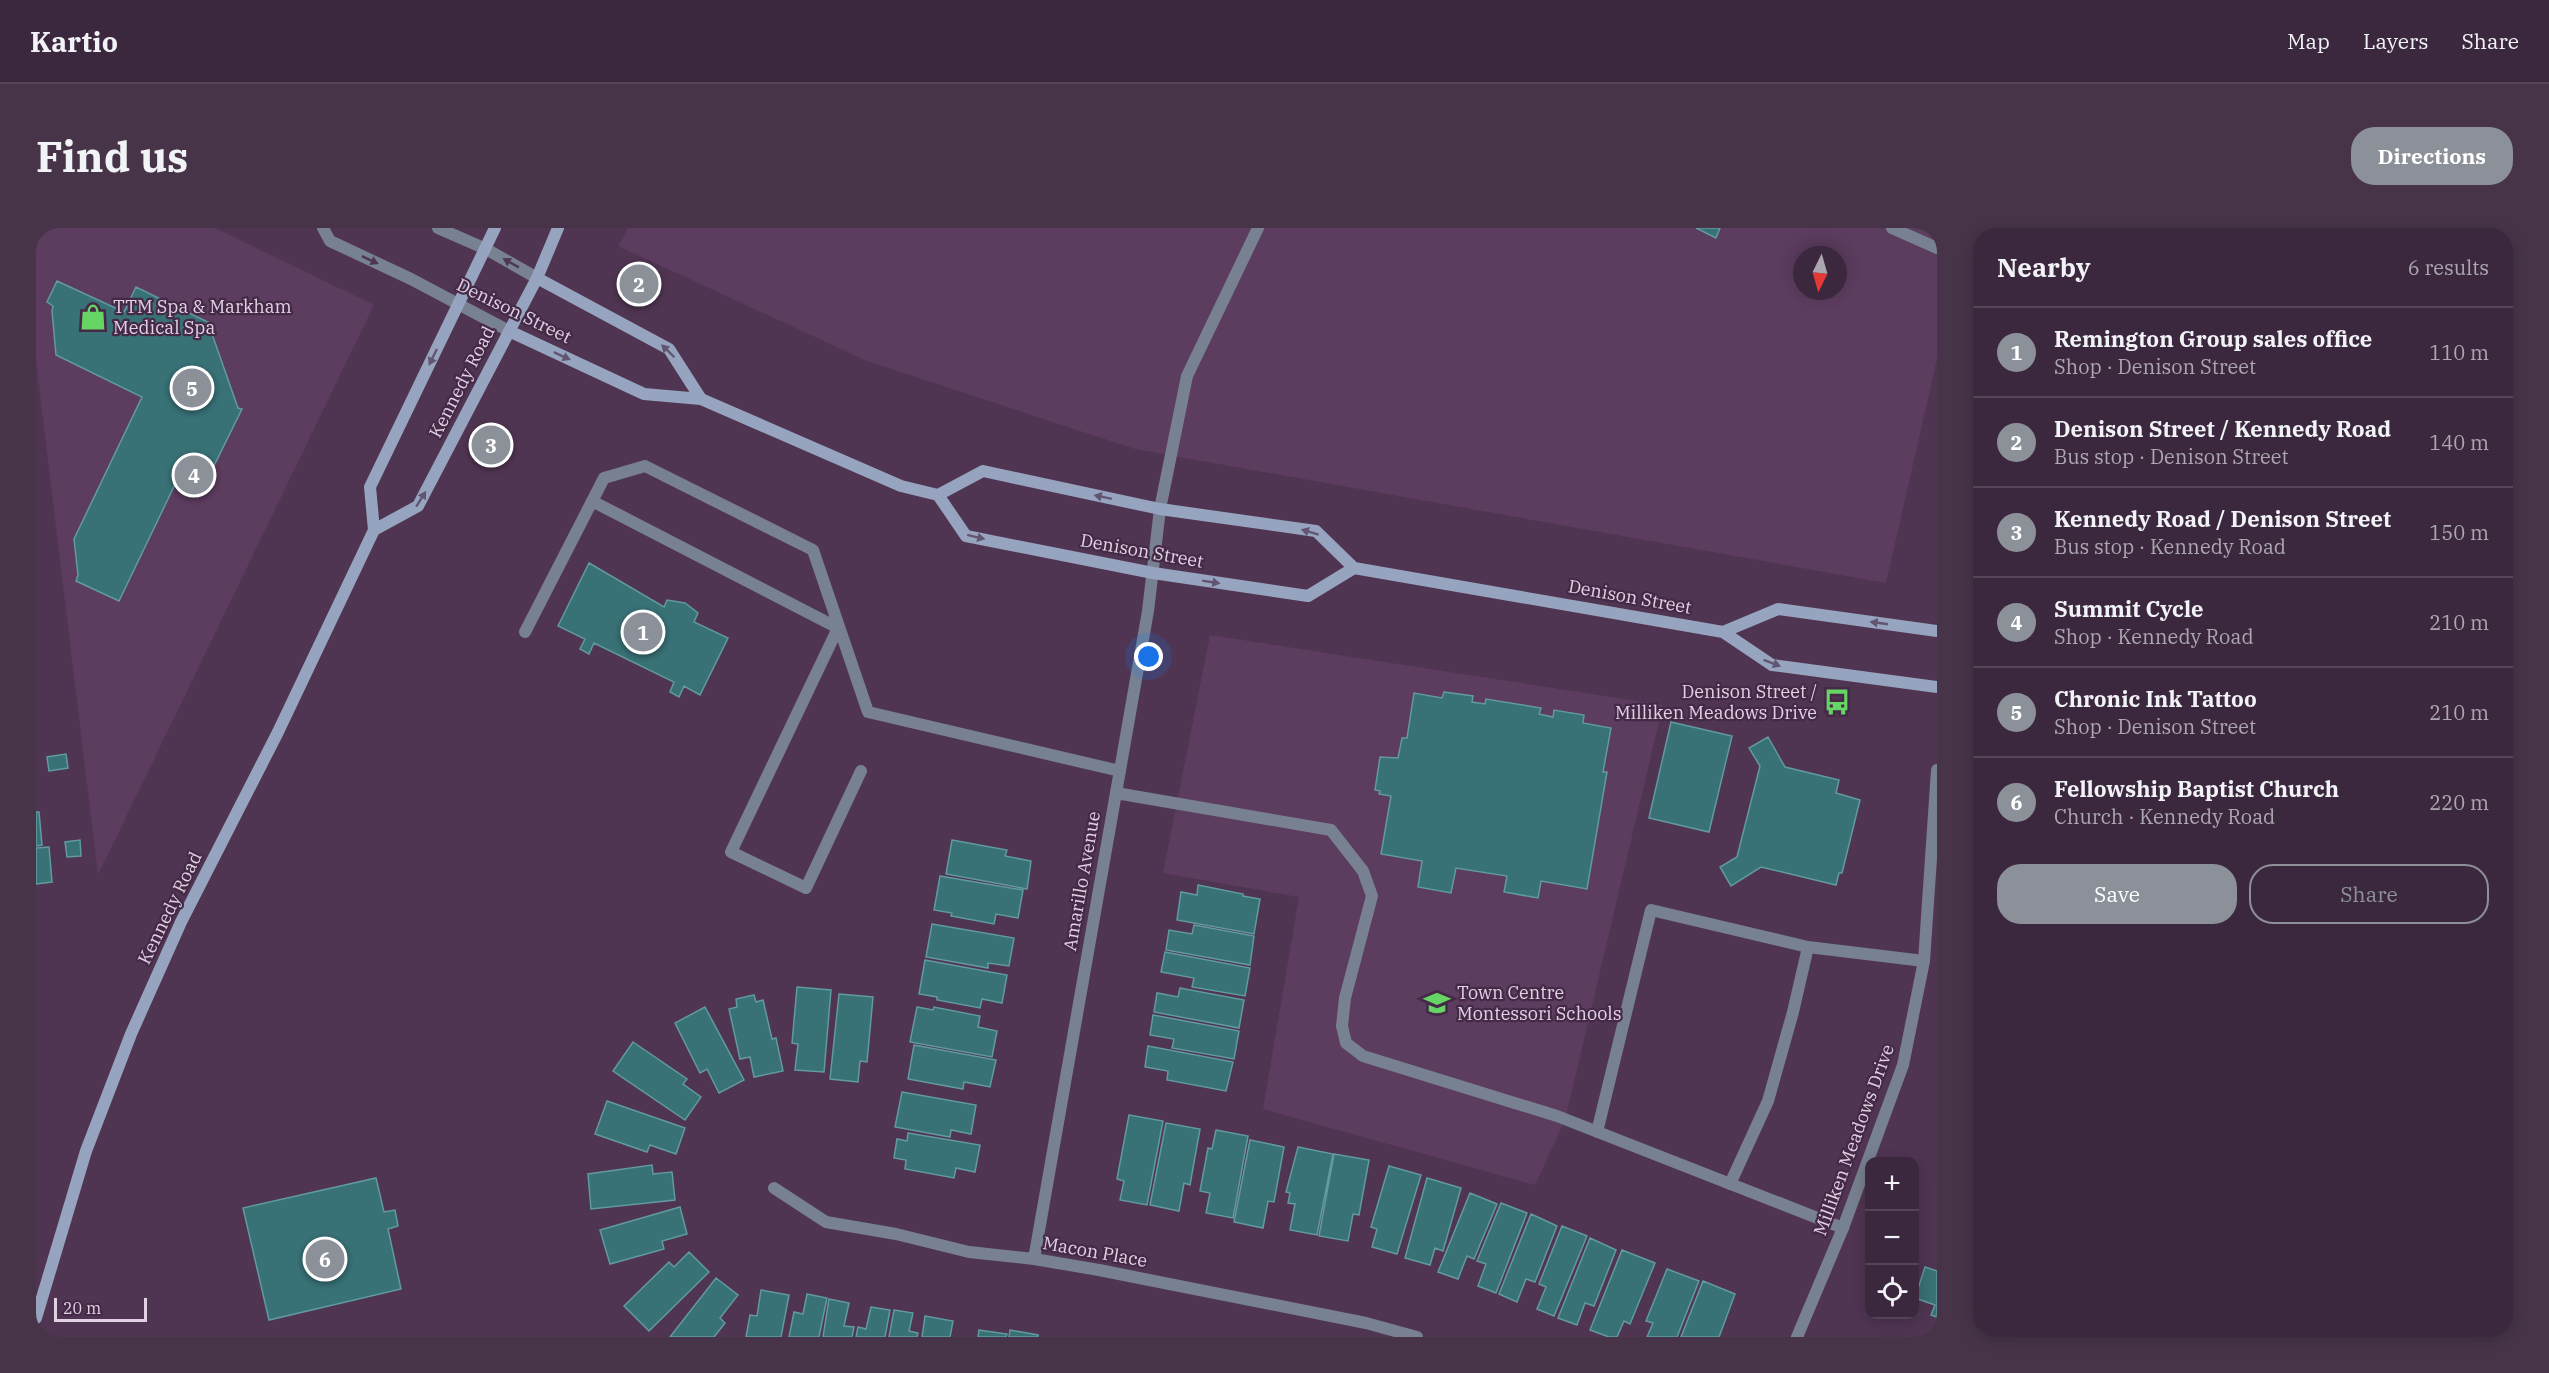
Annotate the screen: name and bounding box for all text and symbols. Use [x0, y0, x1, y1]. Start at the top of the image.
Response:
text: Kartio [30, 23, 118, 60]
text: Map [2287, 27, 2330, 55]
text: Layers [2363, 27, 2429, 55]
text: Share [2462, 27, 2519, 55]
button: Directions [2351, 127, 2513, 185]
text: Find us [36, 129, 188, 184]
north arrow [1793, 246, 1847, 300]
text: Nearby [1997, 250, 2091, 284]
text: 6 results [2408, 254, 2489, 281]
one-way arrow [361, 255, 378, 264]
one-way arrow [503, 259, 520, 269]
pin: 2 [620, 262, 658, 306]
street label: Denison Street [453, 273, 575, 348]
place label: TTM Spa & Markham Medical Spa [113, 295, 292, 339]
shop icon: TTM Spa & Markham Medical Spa [78, 302, 108, 332]
street label: Kennedy Road [424, 322, 500, 442]
text: Remington Group sales office [2054, 324, 2372, 353]
text: 1 [2011, 339, 2023, 366]
text: 110 m [2429, 339, 2489, 366]
one-way arrow [660, 344, 675, 358]
one-way arrow [428, 349, 437, 366]
one-way arrow [553, 351, 570, 360]
text: Shop · Denison Street [2054, 353, 2256, 380]
pin: 5 [172, 366, 212, 410]
text: Denison Street / Kennedy Road [2054, 414, 2391, 443]
pin: 3 [472, 422, 510, 468]
text: 2 [2011, 429, 2023, 456]
text: 140 m [2429, 429, 2489, 456]
text: Bus stop · Denison Street [2054, 443, 2289, 470]
pin: 4 [174, 452, 214, 498]
one-way arrow [416, 490, 427, 507]
one-way arrow [1093, 492, 1112, 501]
text: Kennedy Road / Denison Street [2054, 504, 2391, 533]
text: 3 [2011, 519, 2023, 546]
text: 150 m [2429, 519, 2489, 546]
one-way arrow [1300, 527, 1318, 536]
street label: Denison Street [1079, 528, 1205, 573]
one-way arrow [967, 533, 985, 542]
text: Bus stop · Kennedy Road [2054, 533, 2286, 560]
street label: Denison Street [1567, 574, 1693, 619]
one-way arrow [1202, 577, 1221, 586]
text: Summit Cycle [2054, 594, 2204, 623]
text: 4 [2011, 609, 2023, 636]
text: 210 m [2429, 609, 2489, 636]
pin: 1 [624, 610, 662, 654]
one-way arrow [1869, 618, 1888, 628]
text: Shop · Kennedy Road [2054, 623, 2254, 650]
your location [1134, 642, 1163, 671]
one-way arrow [1764, 658, 1782, 668]
place label: Denison Street / Milliken Meadows Drive [1615, 680, 1817, 724]
text: Chronic Ink Tattoo [2054, 684, 2257, 713]
bus stop icon: Denison Street / Milliken Meadows Drive [1822, 687, 1852, 717]
text: 5 [2011, 699, 2023, 726]
text: 210 m [2429, 699, 2489, 726]
text: Shop · Denison Street [2054, 713, 2256, 740]
text: Fellowship Baptist Church [2054, 774, 2339, 803]
text: 6 [2011, 789, 2023, 816]
text: 220 m [2429, 789, 2489, 816]
text: Church · Kennedy Road [2054, 803, 2275, 830]
street label: Amarillo Avenue [1058, 809, 1105, 953]
street label: Kennedy Road [132, 848, 207, 968]
button: Save [1997, 864, 2237, 924]
button: Share [2249, 864, 2489, 924]
place label: Town Centre Montessori Schools [1457, 981, 1622, 1025]
school or university icon: Town Centre Montessori Schools [1422, 988, 1452, 1018]
street label: Milliken Meadows Drive [1808, 1041, 1899, 1239]
map controls [1865, 1157, 1919, 1319]
button: + [1865, 1157, 1919, 1211]
button: − [1865, 1211, 1919, 1265]
street label: Macon Place [1041, 1231, 1149, 1272]
pin: 6 [306, 1236, 344, 1282]
button: locate [1865, 1265, 1919, 1319]
scale bar [54, 1295, 147, 1322]
text: 20 m [63, 1298, 101, 1318]

